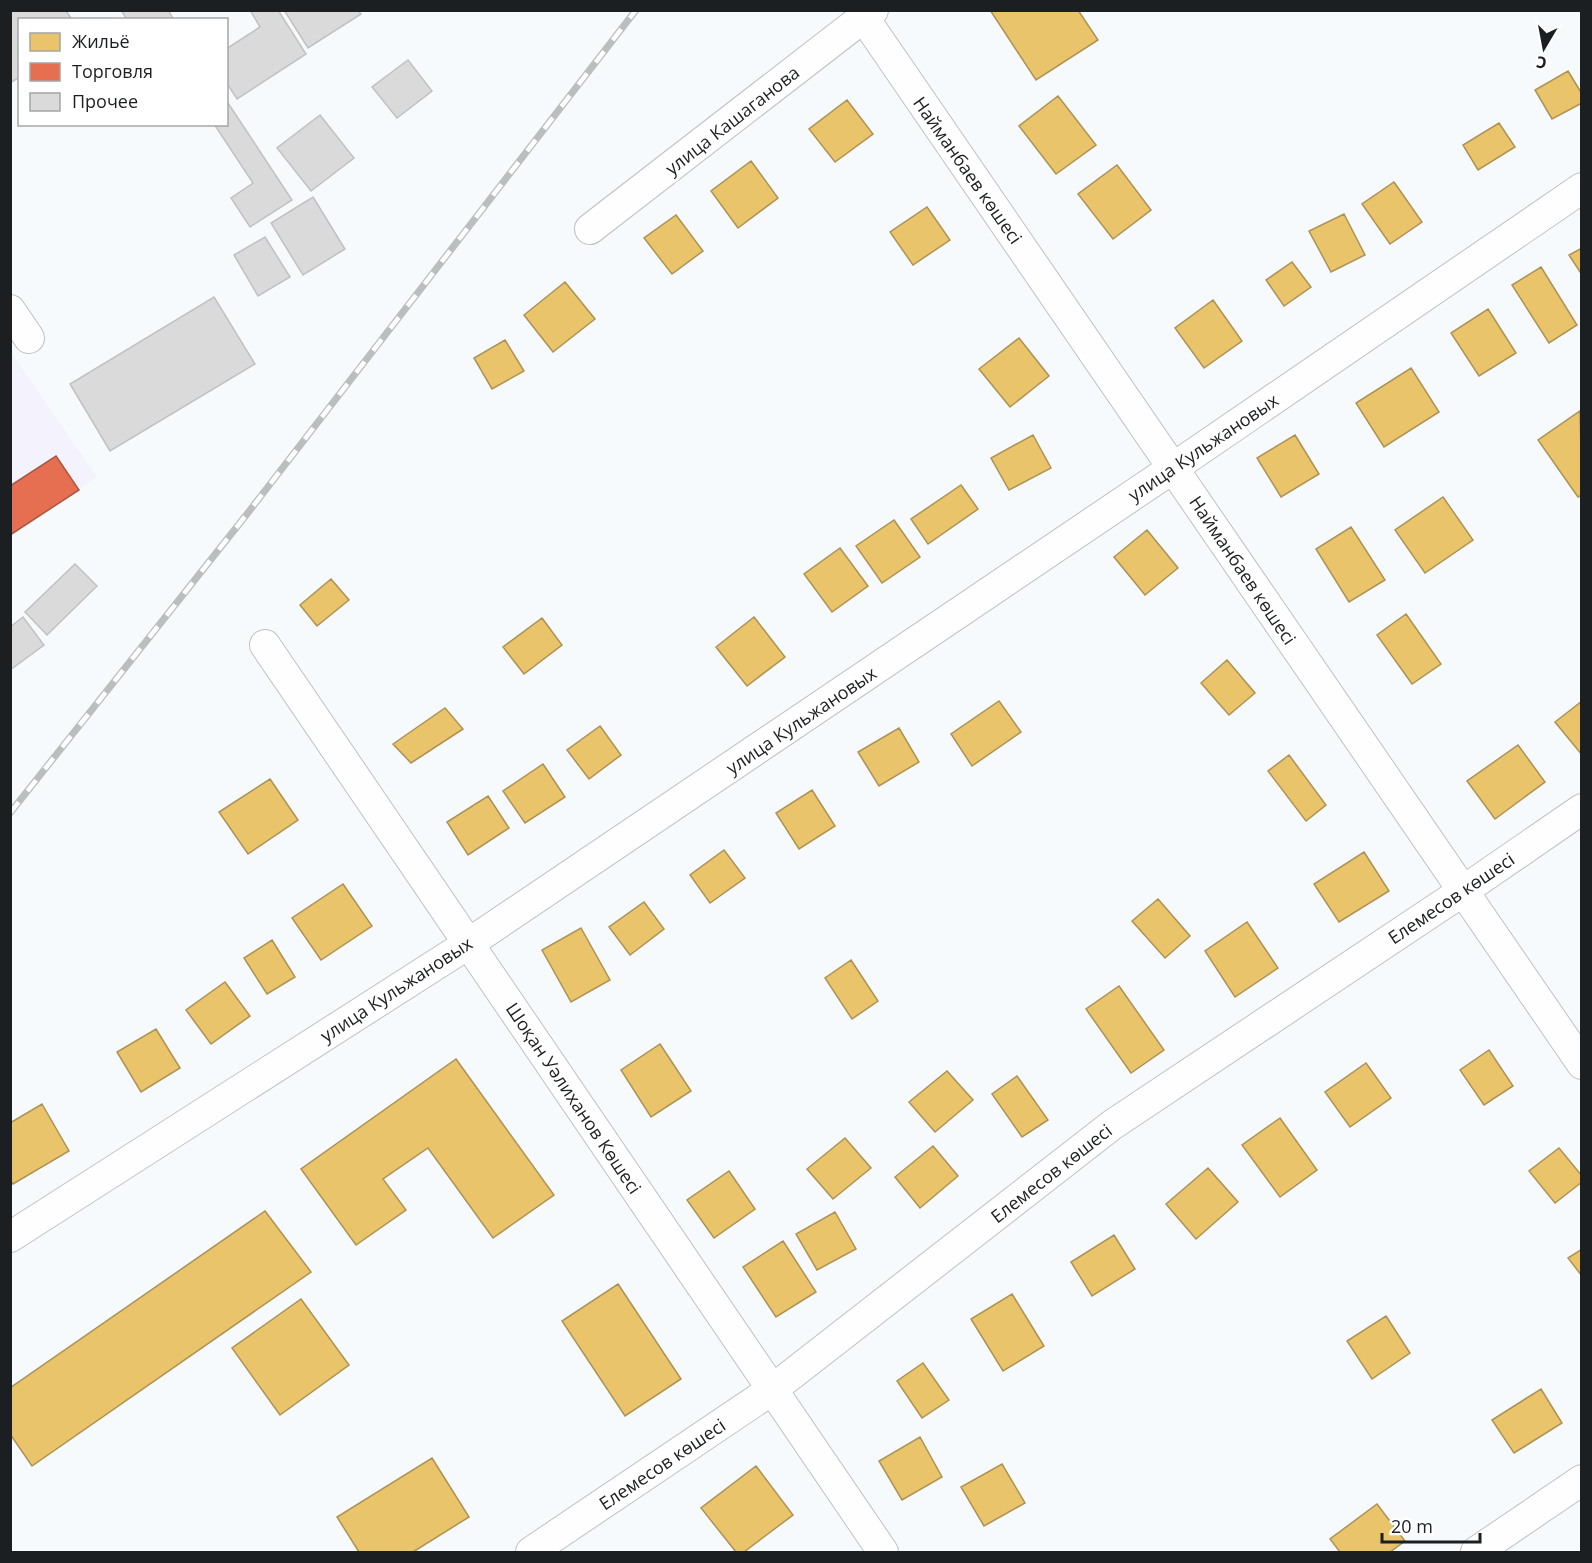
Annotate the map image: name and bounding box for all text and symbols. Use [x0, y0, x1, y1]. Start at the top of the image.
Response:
legend [18, 18, 228, 126]
north arrow [1514, 18, 1574, 78]
text: Жильё [72, 29, 130, 53]
text: С [1534, 51, 1548, 74]
text: Торговля [72, 59, 153, 83]
street label: улица Кашаганова [660, 60, 804, 180]
text: Прочее [72, 89, 138, 113]
street label: Найманбаев көшесі [908, 92, 1028, 248]
street label: улица Кульжановых [1123, 387, 1283, 506]
street label: Найманбаев көшесі [1184, 491, 1302, 649]
street label: улица Кульжановых [721, 660, 881, 779]
street label: Елемесов көшесі [1383, 847, 1519, 949]
street label: улица Кульжановых [315, 931, 477, 1047]
street label: Шоқан Уәлиханов Көшесі [501, 998, 647, 1198]
street label: Елемесов көшесі [985, 1118, 1117, 1228]
street label: Елемесов көшесі [594, 1413, 730, 1515]
scale bar [1382, 1506, 1480, 1544]
text: 20 m [1391, 1514, 1433, 1538]

